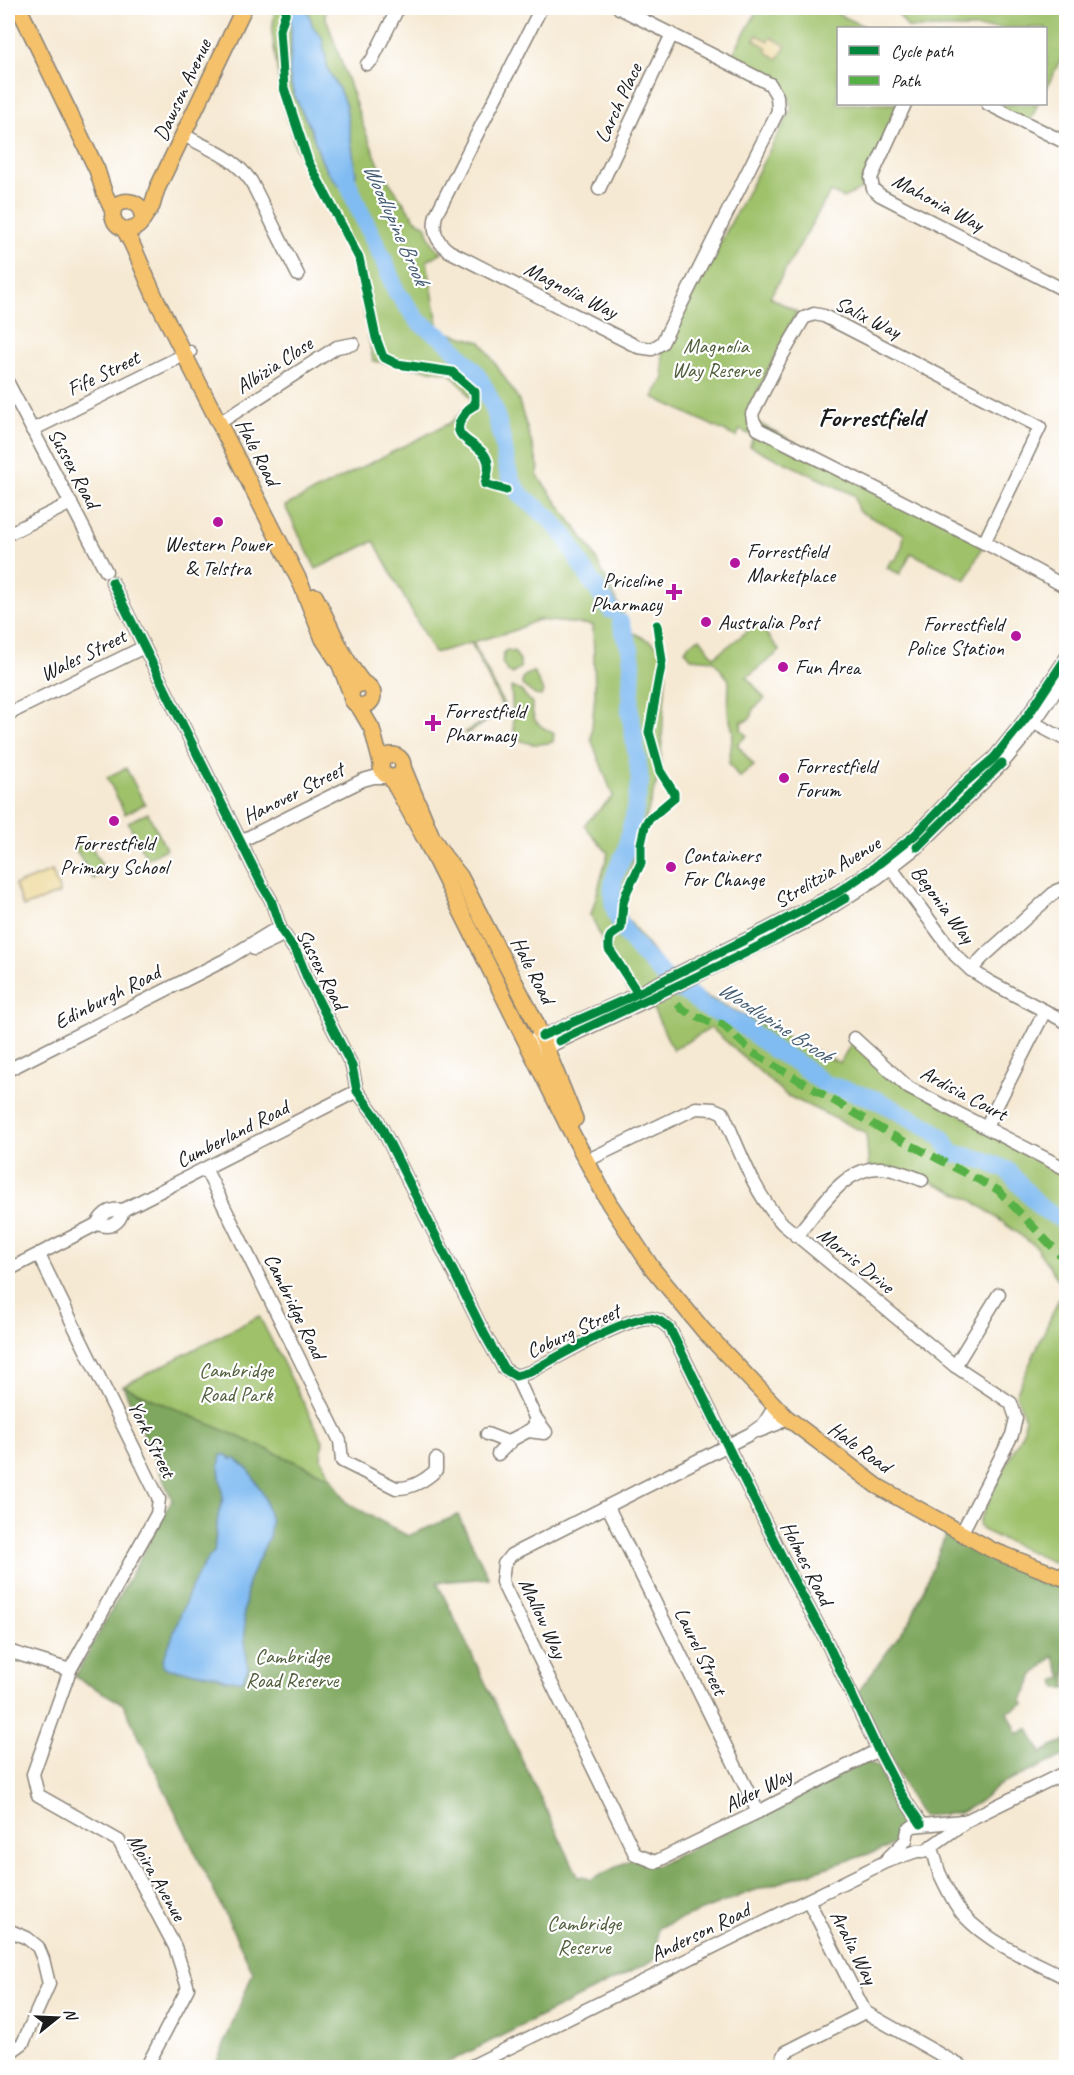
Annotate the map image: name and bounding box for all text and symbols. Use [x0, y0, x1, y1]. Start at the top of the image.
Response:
legend [837, 27, 1047, 105]
street label: Dawson Avenue [147, 34, 217, 145]
text: Cycle path [891, 40, 954, 62]
street label: Larch Place [588, 58, 648, 147]
text: Path [891, 70, 921, 92]
water label: Woodlupine Brook [357, 159, 437, 293]
street label: Mahonia Way [888, 167, 990, 238]
street label: Magnolia Way [520, 255, 624, 325]
street label: Salix Way [831, 290, 907, 345]
street label: Albizia Close [231, 330, 318, 399]
park label: Magnolia Way Reserve [672, 333, 763, 383]
street label: Fife Street [63, 343, 145, 402]
district label: Forrestfield [818, 400, 928, 434]
street label: Hale Road [230, 414, 288, 493]
street label: Sussex Road [42, 424, 108, 516]
marker: Western Power & Telstra [211, 515, 225, 529]
place label: Western Power & Telstra [165, 531, 273, 581]
place label: Forrestfield Marketplace [747, 538, 837, 588]
marker: Forrestfield Marketplace [728, 556, 742, 570]
place label: Priceline Pharmacy [591, 567, 664, 617]
marker: Priceline Pharmacy [667, 585, 681, 599]
place label: Australia Post [718, 609, 822, 635]
place label: Forrestfield Police Station [907, 611, 1007, 661]
marker: Australia Post [699, 615, 713, 629]
street label: Wales Street [36, 622, 132, 687]
marker: Forrestfield Police Station [1009, 629, 1023, 643]
place label: Fun Area [795, 654, 863, 680]
marker: Fun Area [776, 660, 790, 674]
place label: Forrestfield Pharmacy [445, 698, 529, 748]
marker: Forrestfield Pharmacy [426, 716, 440, 730]
place label: Forrestfield Forum [796, 753, 880, 803]
street label: Hanover Street [238, 755, 351, 830]
marker: Forrestfield Forum [777, 771, 791, 785]
marker: Forrestfield Primary School [107, 814, 121, 828]
street label: Strelitzia Avenue [769, 829, 887, 914]
place label: Forrestfield Primary School [60, 830, 171, 880]
place label: Containers For Change [683, 842, 765, 892]
marker: Containers For Change [664, 860, 678, 874]
street label: Begonia Way [905, 860, 982, 950]
street label: Sussex Road [291, 924, 355, 1017]
street label: Hale Road [505, 932, 563, 1011]
street label: Edinburgh Road [50, 958, 168, 1035]
water label: Woodlupine Brook [713, 975, 840, 1071]
street label: Ardisia Court [916, 1059, 1014, 1128]
street label: Cumberland Road [171, 1093, 296, 1173]
street label: Morris Drive [812, 1221, 901, 1300]
street label: Cambridge Road [258, 1249, 333, 1366]
street label: Coburg Street [522, 1297, 627, 1364]
park label: Cambridge Road Park [199, 1357, 274, 1407]
street label: York Street [122, 1396, 183, 1484]
street label: Hale Road [823, 1415, 900, 1481]
street label: Holmes Road [775, 1517, 841, 1613]
street label: Mallow Way [513, 1574, 574, 1664]
street label: Laurel Street [669, 1603, 734, 1701]
park label: Cambridge Road Reserve [246, 1643, 340, 1693]
street label: Alder Way [720, 1761, 798, 1818]
street label: Moira Avenue [122, 1829, 193, 1926]
street label: Anderson Road [646, 1896, 756, 1967]
street label: Aralia Way [824, 1906, 884, 1990]
park label: Cambridge Reserve [547, 1910, 622, 1960]
north arrow [27, 1988, 87, 2048]
text: N [59, 2006, 82, 2024]

